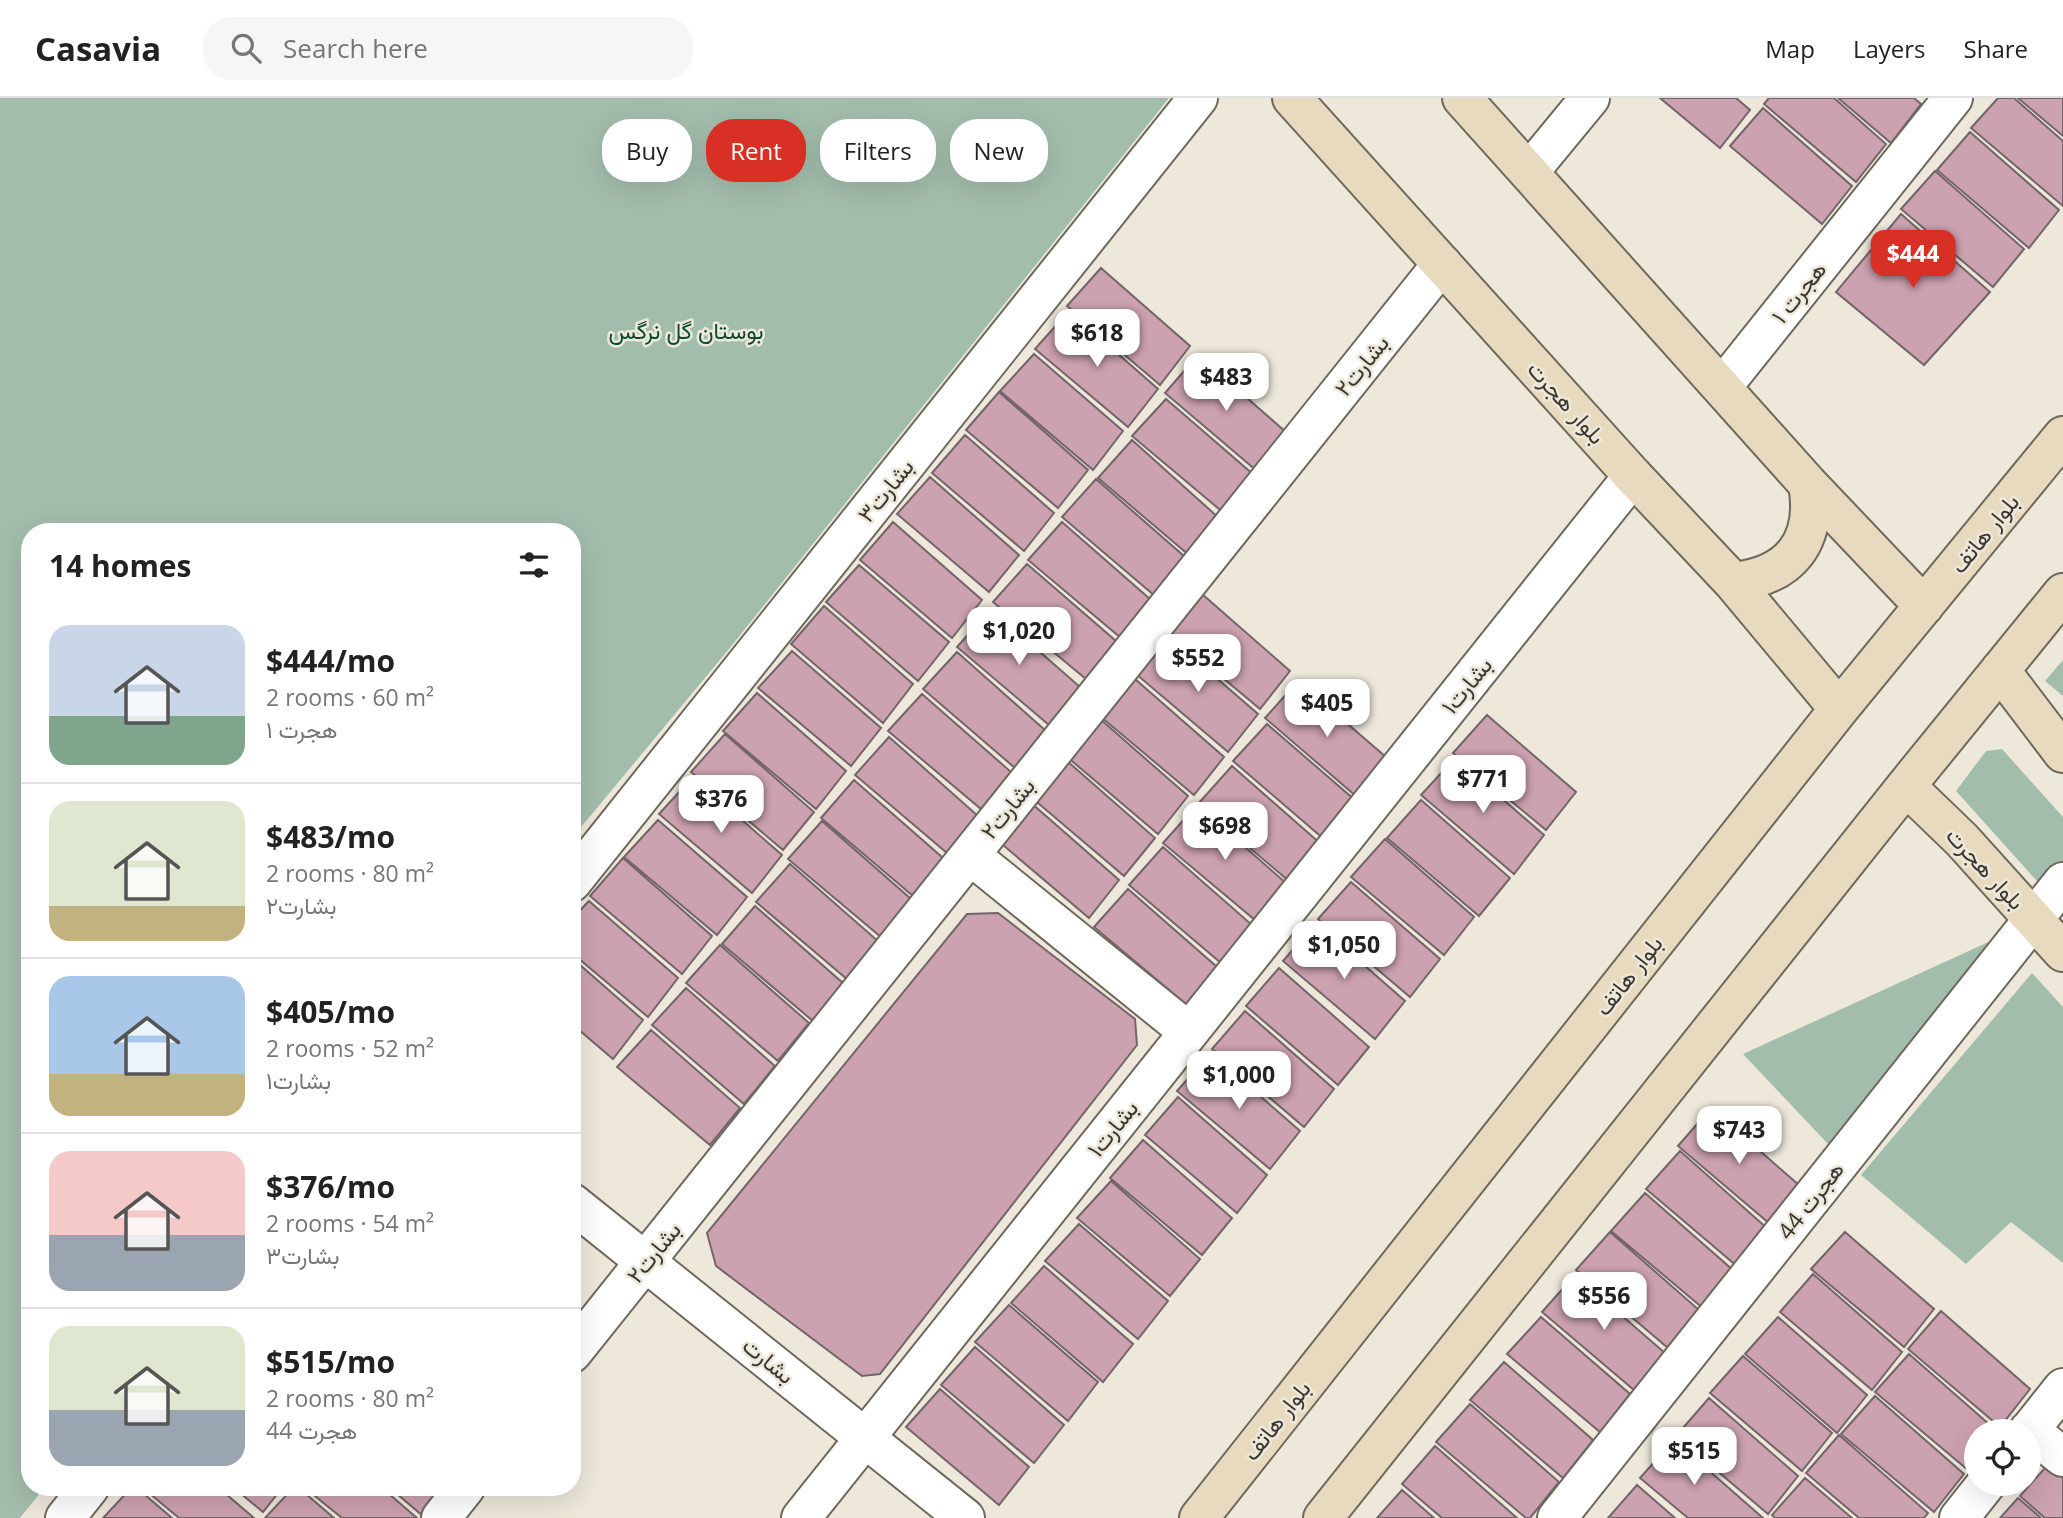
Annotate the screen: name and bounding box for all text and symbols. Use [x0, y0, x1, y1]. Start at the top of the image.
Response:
search box [203, 17, 693, 80]
text: Casavia [35, 26, 161, 71]
icon: search [227, 29, 265, 67]
text: Search here [283, 30, 428, 66]
text: Map [1765, 32, 1815, 65]
text: Layers [1853, 32, 1926, 65]
text: Share [1964, 32, 2028, 65]
chip: Buy [602, 119, 692, 182]
chip: Rent [706, 119, 806, 182]
chip: Filters [820, 119, 936, 182]
chip: New [950, 119, 1048, 182]
pin: $444 [1872, 230, 1954, 290]
text: $444 [1887, 237, 1939, 269]
street label: هجرت ۱ [1763, 254, 1833, 330]
pin: $618 [1056, 310, 1138, 369]
park label: بوستان گل نرگس [608, 314, 764, 346]
text: $618 [1071, 316, 1123, 348]
street label: بشارت۲ [1326, 328, 1396, 402]
street label: بلوار هجرت [1521, 353, 1613, 451]
pin: $483 [1185, 354, 1267, 413]
text: $483 [1200, 360, 1252, 392]
street label: بشارت۳ [849, 451, 921, 529]
street label: بلوار هاتف [1942, 486, 2026, 580]
text: 14 homes [49, 545, 192, 586]
icon: filters [515, 546, 553, 584]
pin: $1,020 [962, 608, 1076, 667]
text: $1,020 [983, 614, 1055, 646]
pin: $552 [1157, 634, 1239, 694]
text: $444/mo [266, 640, 395, 681]
text: $552 [1172, 641, 1224, 673]
street label: بشارت۱ [1433, 650, 1499, 720]
icon: home [105, 653, 189, 737]
pin: $405 [1286, 680, 1368, 739]
text: 2 rooms · 60 m² [266, 681, 434, 713]
text: $405 [1301, 686, 1353, 718]
text: هجرت ۱ [266, 713, 337, 745]
pin: $771 [1442, 756, 1524, 815]
text: $771 [1457, 762, 1509, 794]
street label: بشارت۲ [972, 771, 1042, 845]
pin: $376 [680, 776, 762, 835]
text: $376 [695, 782, 747, 814]
pin: $698 [1184, 802, 1266, 862]
text: $698 [1199, 809, 1251, 841]
text: $483/mo [266, 816, 395, 857]
street label: بلوار هجرت [1939, 820, 2033, 916]
icon: home [105, 829, 189, 913]
text: 2 rooms · 80 m² [266, 857, 434, 889]
text: بشارت۲ [266, 889, 336, 921]
pin: $1,050 [1287, 922, 1401, 981]
text: $1,050 [1308, 928, 1380, 960]
street label: بلوار هاتف [1586, 928, 1670, 1022]
text: $405/mo [266, 991, 395, 1032]
icon: home [105, 1004, 189, 1088]
text: 2 rooms · 52 m² [266, 1032, 434, 1064]
pin: $1,000 [1182, 1052, 1296, 1111]
text: $1,000 [1203, 1058, 1275, 1090]
text: بشارت۱ [266, 1064, 331, 1096]
street label: بشارت۱ [1079, 1093, 1145, 1163]
pin: $743 [1698, 1107, 1780, 1166]
text: $743 [1713, 1113, 1765, 1145]
street label: هجرت 44 [1769, 1154, 1851, 1246]
text: $376/mo [266, 1166, 395, 1207]
icon: home [105, 1179, 189, 1263]
text: 2 rooms · 54 m² [266, 1207, 434, 1239]
street label: بشارت۲ [618, 1215, 688, 1289]
text: بشارت۳ [266, 1239, 340, 1271]
pin: $556 [1563, 1272, 1645, 1332]
text: $556 [1578, 1279, 1630, 1311]
street label: بشارت [736, 1329, 802, 1391]
text: $515/mo [266, 1341, 395, 1382]
icon: home [105, 1354, 189, 1438]
street label: بلوار هاتف [1234, 1373, 1318, 1467]
text: 2 rooms · 80 m² [266, 1382, 434, 1414]
text: هجرت 44 [266, 1414, 357, 1446]
map controls [1964, 1419, 2041, 1496]
button: locate [1964, 1419, 2041, 1496]
pin: $515 [1653, 1428, 1735, 1487]
text: $515 [1668, 1434, 1720, 1466]

